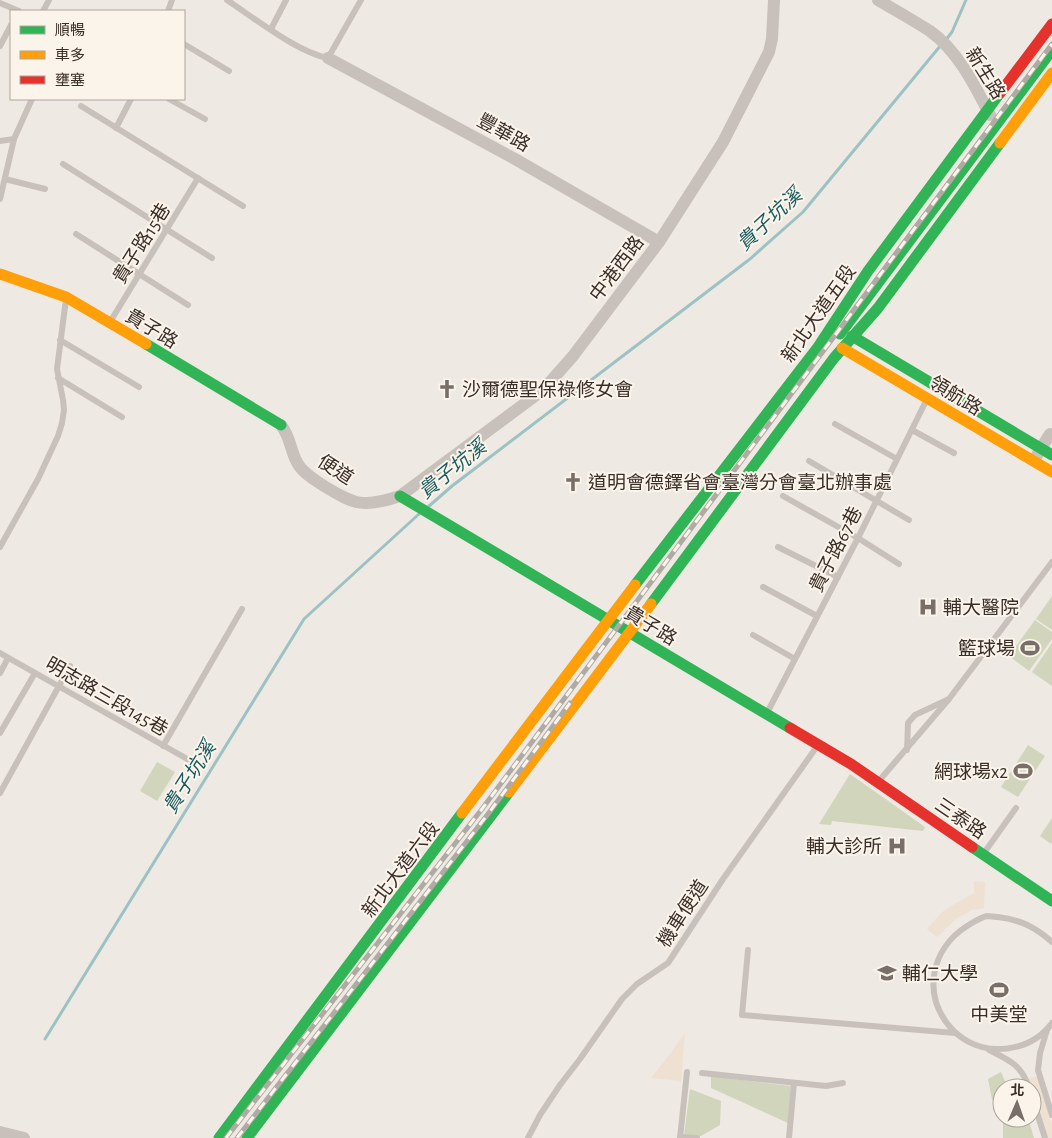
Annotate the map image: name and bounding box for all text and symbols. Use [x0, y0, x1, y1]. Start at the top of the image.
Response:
legend [10, 10, 185, 100]
text: 順暢 [55, 22, 85, 38]
street label: 新生路 [962, 44, 1010, 103]
text: 車多 [55, 47, 85, 63]
text: 壅塞 [55, 72, 85, 88]
street label: 豐華路 [474, 110, 533, 155]
water label: 貴子坑溪 [733, 182, 808, 254]
street label: 貴子路15巷 [109, 199, 174, 287]
street label: 中港西路 [585, 232, 648, 305]
street label: 新北大道五段 [777, 261, 860, 366]
street label: 貴子路 [122, 306, 181, 352]
street label: 領航路 [926, 372, 986, 419]
church icon: 沙爾德聖保祿修女會 [436, 378, 458, 400]
place label: 沙爾德聖保祿修女會 [462, 379, 633, 400]
water label: 貴子坑溪 [415, 434, 492, 503]
street label: 便道 [314, 450, 357, 489]
church icon: 道明會德鐸省會臺灣分會臺北辦事處 [562, 471, 584, 493]
place label: 道明會德鐸省會臺灣分會臺北辦事處 [588, 472, 892, 493]
street label: 貴子路67巷 [805, 503, 866, 595]
hospital icon: 輔大醫院 [917, 596, 939, 618]
place label: 輔大醫院 [943, 598, 1019, 618]
street label: 貴子路 [621, 603, 680, 649]
sports icon: 籃球場 [1019, 637, 1041, 659]
place label: 籃球場 [958, 638, 1015, 659]
street label: 明志路三段145巷 [42, 653, 172, 740]
water label: 貴子坑溪 [159, 735, 221, 817]
sports icon: 網球場x2 [1012, 760, 1034, 782]
place label: 網球場x2 [934, 762, 1008, 782]
street label: 三泰路 [931, 795, 990, 843]
street label: 新北大道六段 [358, 817, 443, 921]
hospital icon: 輔大診所 [886, 835, 908, 857]
place label: 輔大診所 [806, 836, 882, 857]
street label: 機車便道 [653, 876, 712, 951]
school or university icon: 輔仁大學 [876, 962, 898, 984]
place label: 輔仁大學 [902, 964, 978, 984]
sports icon: 中美堂 [988, 979, 1010, 1001]
place label: 中美堂 [970, 1004, 1028, 1025]
north arrow [992, 1078, 1042, 1128]
text: 北 [1010, 1083, 1025, 1098]

